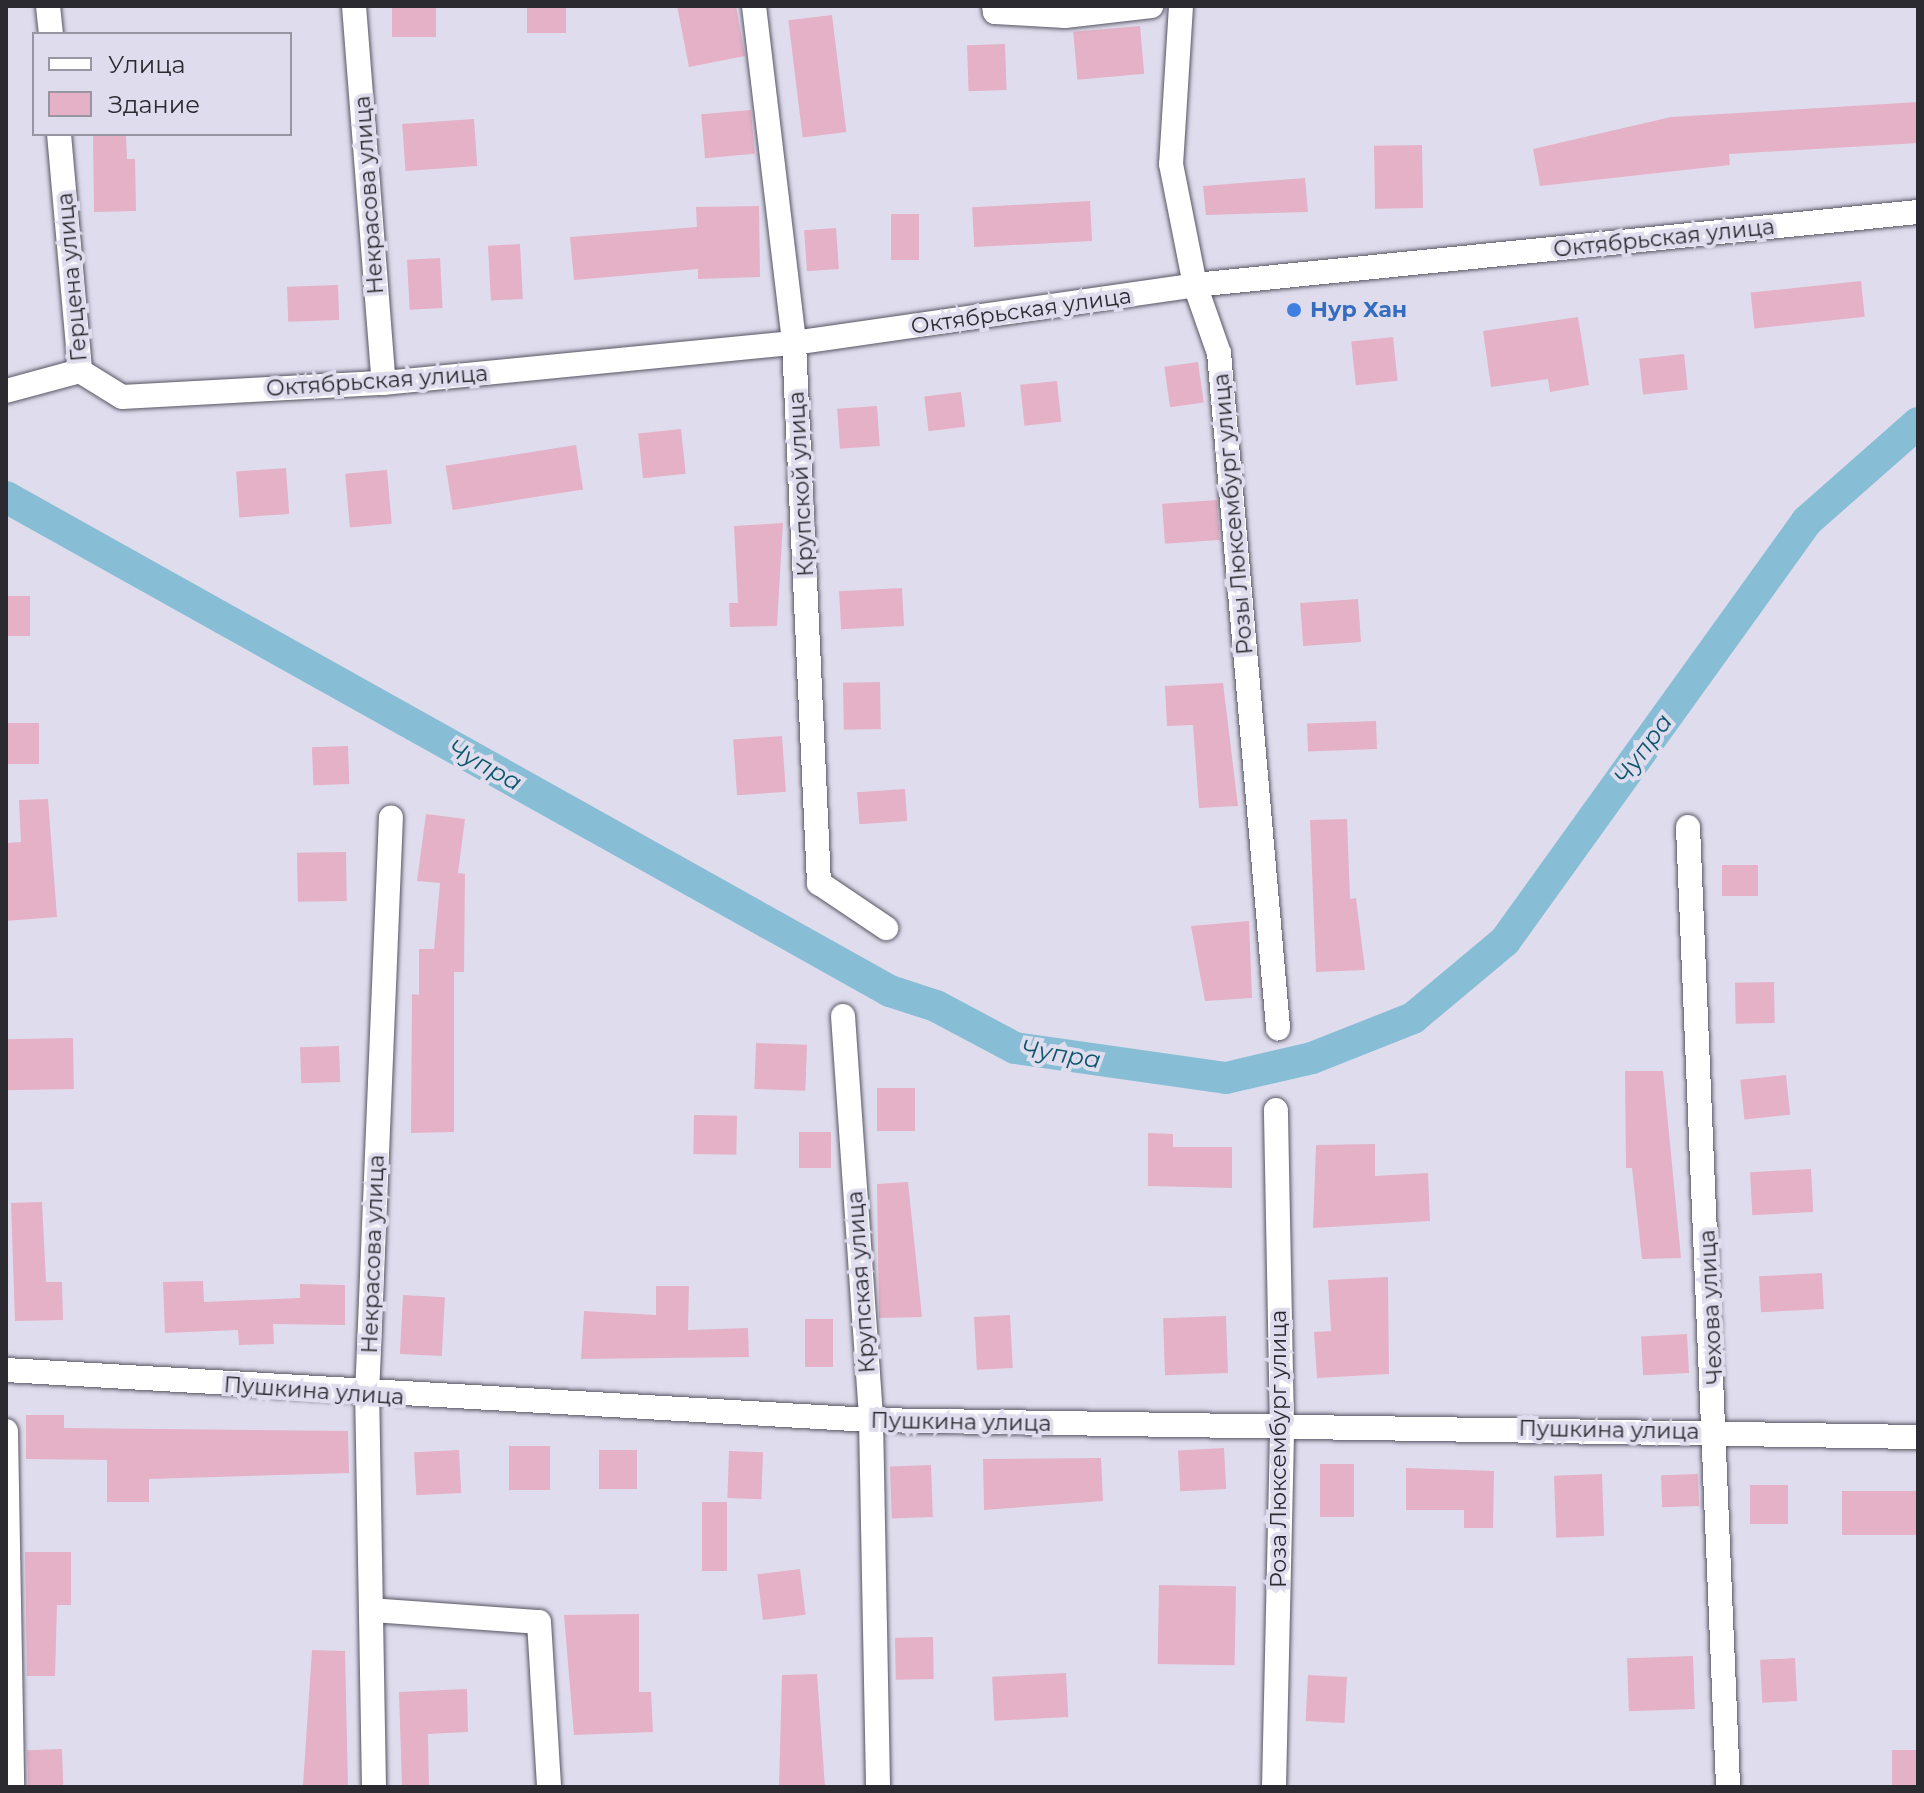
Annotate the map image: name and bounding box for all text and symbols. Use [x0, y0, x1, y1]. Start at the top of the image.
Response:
legend [32, 32, 292, 136]
text: Улица [108, 50, 186, 79]
text: Здание [108, 90, 200, 119]
street label: Некрасова улица [349, 95, 389, 295]
street label: Герцена улица [51, 191, 93, 363]
street label: Октябрьская улица [1552, 213, 1776, 263]
street label: Октябрьская улица [909, 282, 1133, 340]
place label: Нур Хан [1310, 297, 1407, 323]
marker: Нур Хан [1285, 301, 1303, 319]
street label: Октябрьская улица [265, 360, 489, 402]
street label: Розы Люксембург улица [1208, 372, 1258, 656]
street label: Крупской улица [783, 391, 819, 577]
water label: Чупра [1608, 708, 1678, 790]
water label: Чупра [443, 733, 527, 797]
water label: Чупра [1019, 1034, 1103, 1074]
street label: Некрасова улица [356, 1154, 390, 1354]
street label: Крупская улица [841, 1190, 881, 1374]
street label: Чехова улица [1694, 1229, 1728, 1385]
street label: Роза Люксембург улица [1266, 1310, 1292, 1588]
street label: Пушкина улица [223, 1372, 405, 1410]
street label: Пушкина улица [870, 1407, 1052, 1437]
street label: Пушкина улица [1518, 1415, 1700, 1445]

